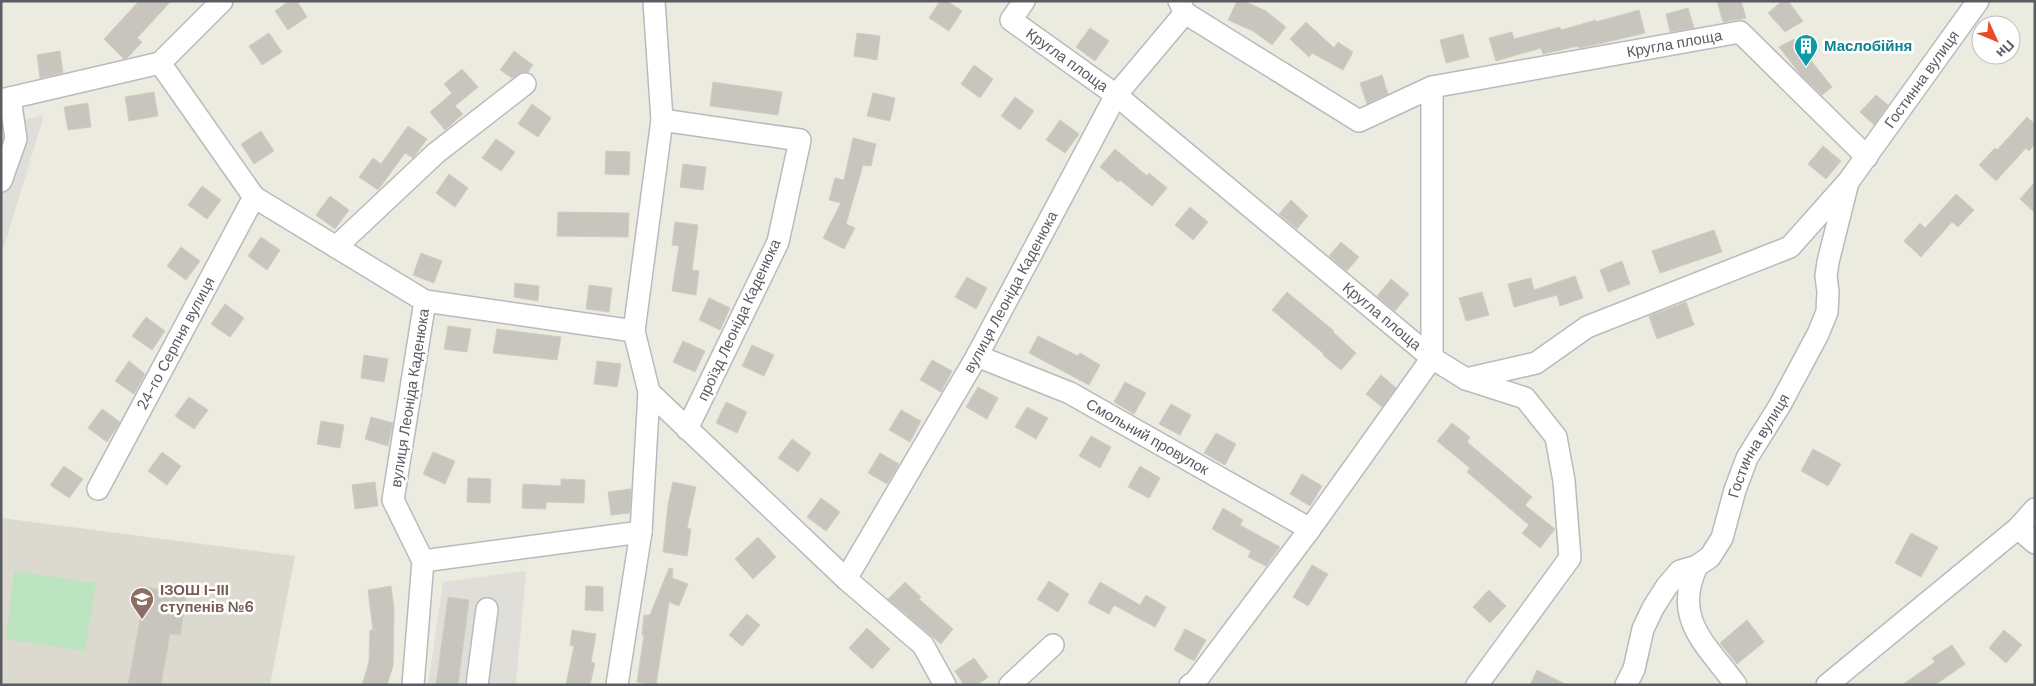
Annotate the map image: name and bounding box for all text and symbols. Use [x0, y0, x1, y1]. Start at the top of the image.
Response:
north arrow [1971, 15, 2021, 65]
street label: Кругла площа [1022, 24, 1113, 97]
street label: Кругла площа [1625, 25, 1724, 62]
street label: Гостинна вулиця [1880, 26, 1964, 132]
building icon: Маслобійня [1793, 33, 1819, 67]
place label: Маслобійня [1824, 36, 1912, 56]
text: Пн [1992, 36, 2018, 62]
street label: вулиця Леоніда Каденюка [959, 207, 1063, 377]
street label: проїзд Леоніда Каденюка [693, 235, 786, 404]
street label: 24-го Серпня вулиця [132, 274, 219, 413]
street label: Кругла площа [1338, 278, 1426, 355]
street label: вулиця Леоніда Каденюка [386, 306, 434, 489]
street label: Гостинна вулиця [1723, 390, 1794, 500]
street label: Смольний провулок [1082, 394, 1213, 480]
place label: ІЗОШ І-ІІІ ступенів №6 [160, 580, 254, 617]
school or university icon: ІЗОШ І-ІІІ ступенів №6 [129, 586, 155, 620]

